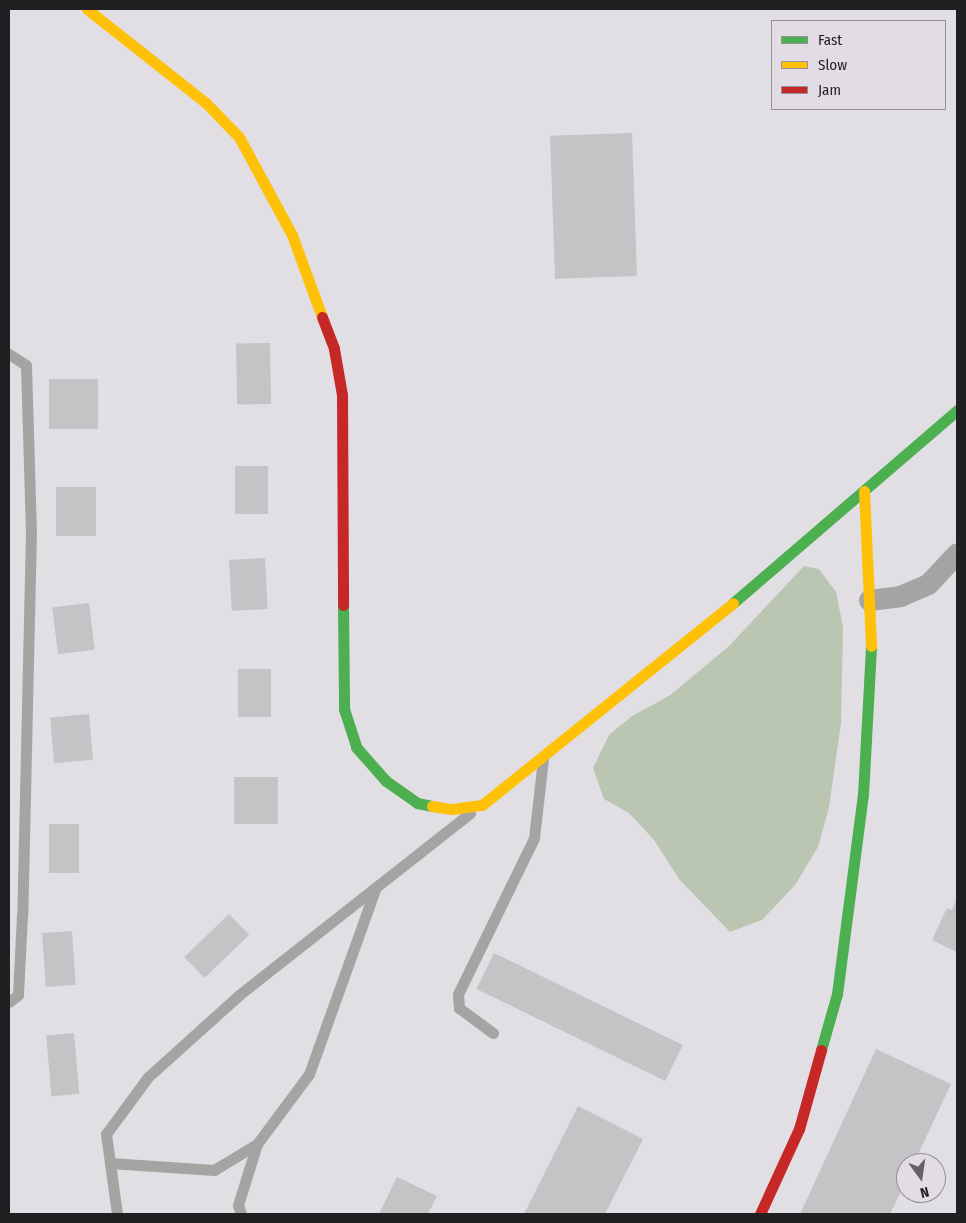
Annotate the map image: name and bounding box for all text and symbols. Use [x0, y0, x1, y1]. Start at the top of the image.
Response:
legend [771, 20, 946, 110]
text: Fast [818, 31, 842, 49]
text: Slow [818, 56, 847, 74]
text: Jam [818, 81, 841, 99]
north arrow [896, 1153, 946, 1203]
text: N [918, 1183, 931, 1201]

